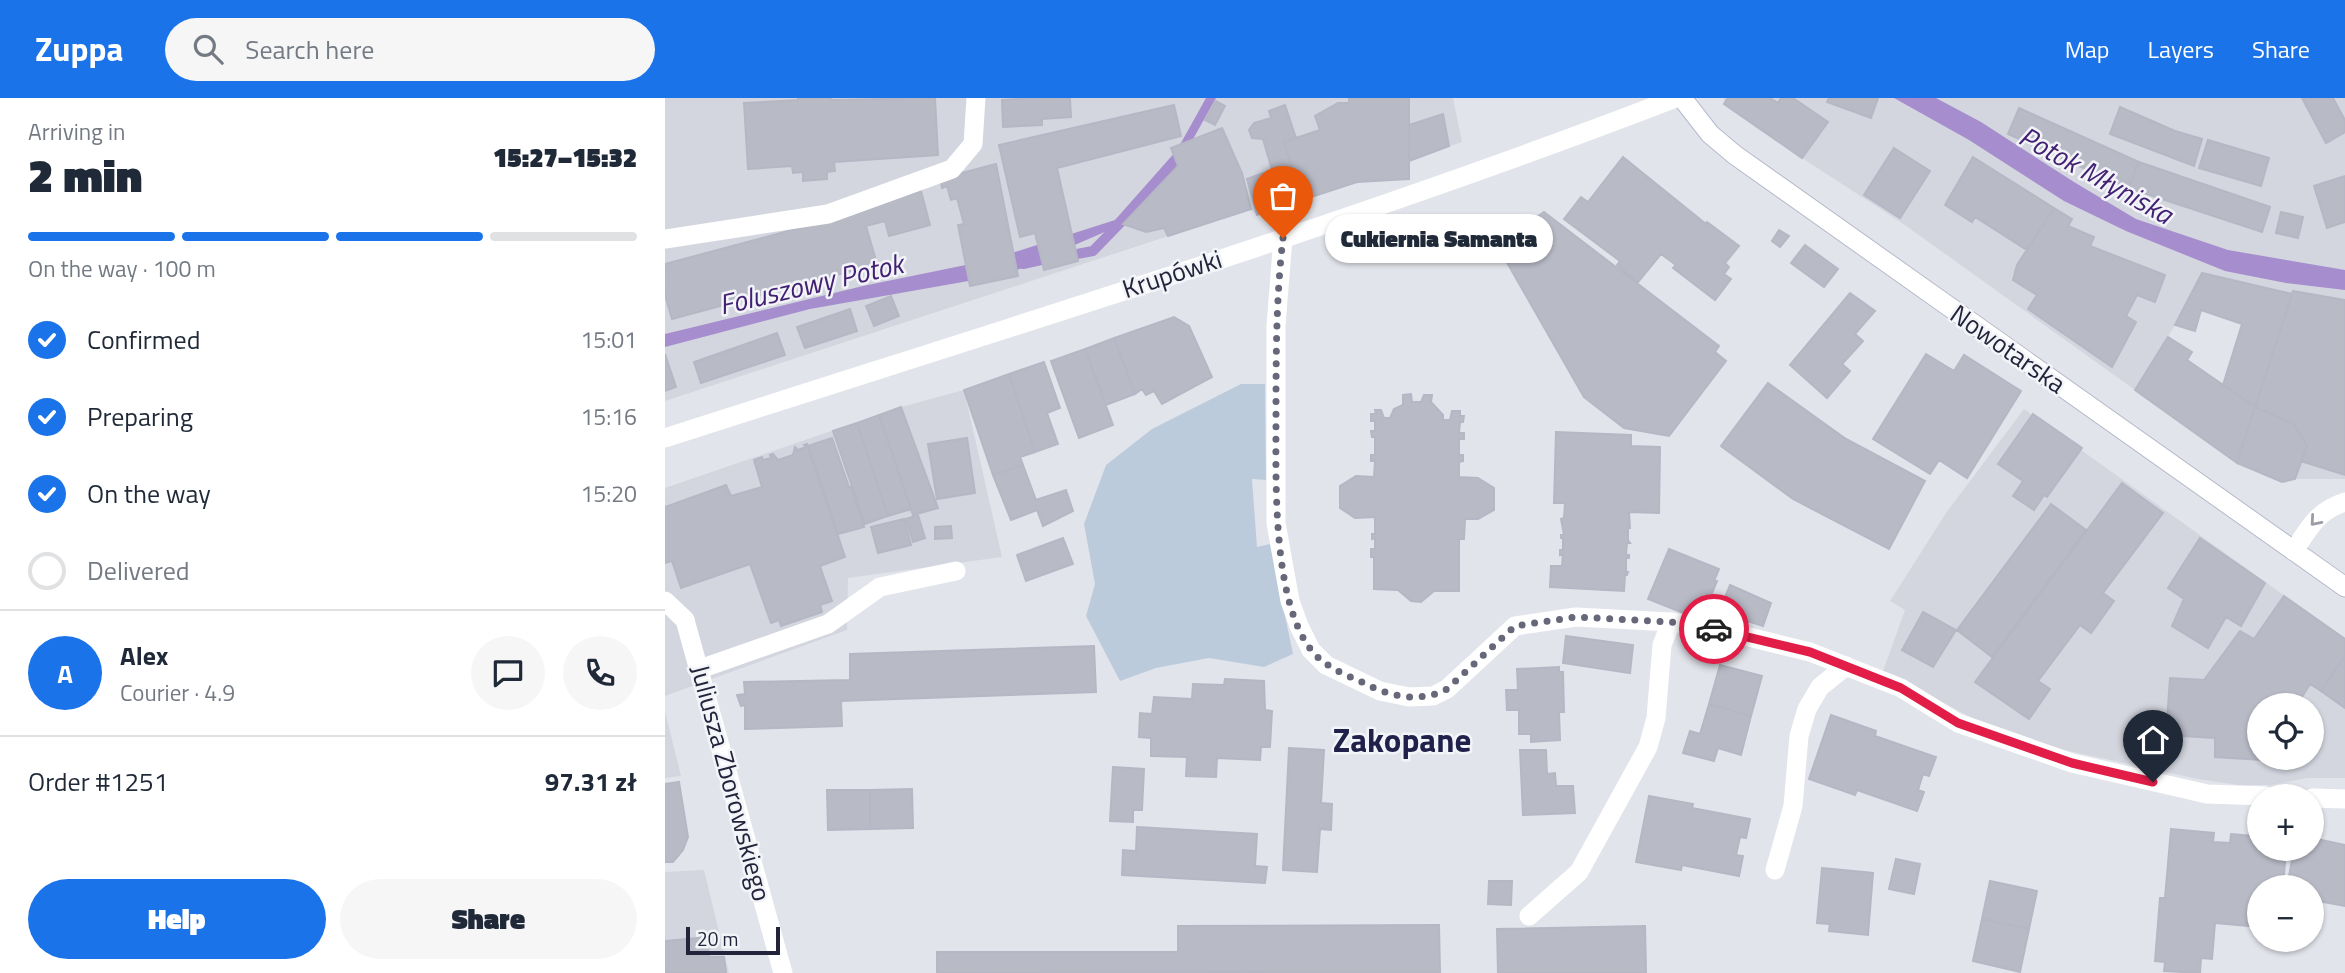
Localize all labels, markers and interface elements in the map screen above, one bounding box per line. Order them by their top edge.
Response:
search box [165,18,655,81]
text: Zuppa [35,24,123,74]
icon: search [189,30,227,68]
text: Search here [245,30,374,69]
text: Map [2065,31,2110,67]
text: Layers [2148,31,2214,67]
text: Share [2252,31,2310,67]
text: Arriving in [28,114,125,149]
water label: Potok Młyniska [2011,114,2183,236]
text: 15:27–15:32 [493,138,637,177]
text: 2 min [28,140,142,210]
pin [1253,166,1313,238]
icon: bag [1264,177,1302,215]
callout: Cukiernia Samanta [1325,214,1553,262]
text: Cukiernia Samanta [1341,221,1537,256]
street label: Krupówki [1117,239,1227,308]
water label: Foluszowy Potok [715,241,911,326]
text: On the way · 100 m [28,251,216,286]
street label: Nowotarska [1943,294,2074,403]
text: Confirmed [87,320,201,359]
icon: check [28,321,66,359]
text: 15:01 [580,322,637,357]
text: Preparing [87,397,193,436]
icon: check [28,398,66,436]
text: 15:16 [580,399,637,434]
text: On the way [87,474,211,513]
icon: check [28,475,66,513]
text: 15:20 [580,476,637,511]
one-way arrow [2311,513,2323,526]
text: Delivered [87,551,190,590]
courier [1679,594,1749,664]
icon: car [1695,610,1733,648]
text: Alex [120,636,168,675]
button: chat [471,636,545,710]
button: phone [563,636,637,710]
text: A [57,654,73,693]
street label: Juliusza Zborowskiego [681,660,782,905]
text: Courier · 4.9 [120,675,235,710]
map controls [2247,693,2324,952]
button: locate [2247,693,2324,770]
pin [2123,710,2183,782]
district label: Zakopane [1333,715,1471,765]
icon: home [2134,721,2172,759]
text: Order #1251 [28,762,168,801]
text: 97.31 zł [545,762,637,801]
button: + [2247,784,2324,861]
button: − [2247,875,2324,952]
button: Help [28,879,326,959]
button: Share [340,879,637,959]
scale bar [686,924,781,956]
text: 20 m [697,924,738,953]

